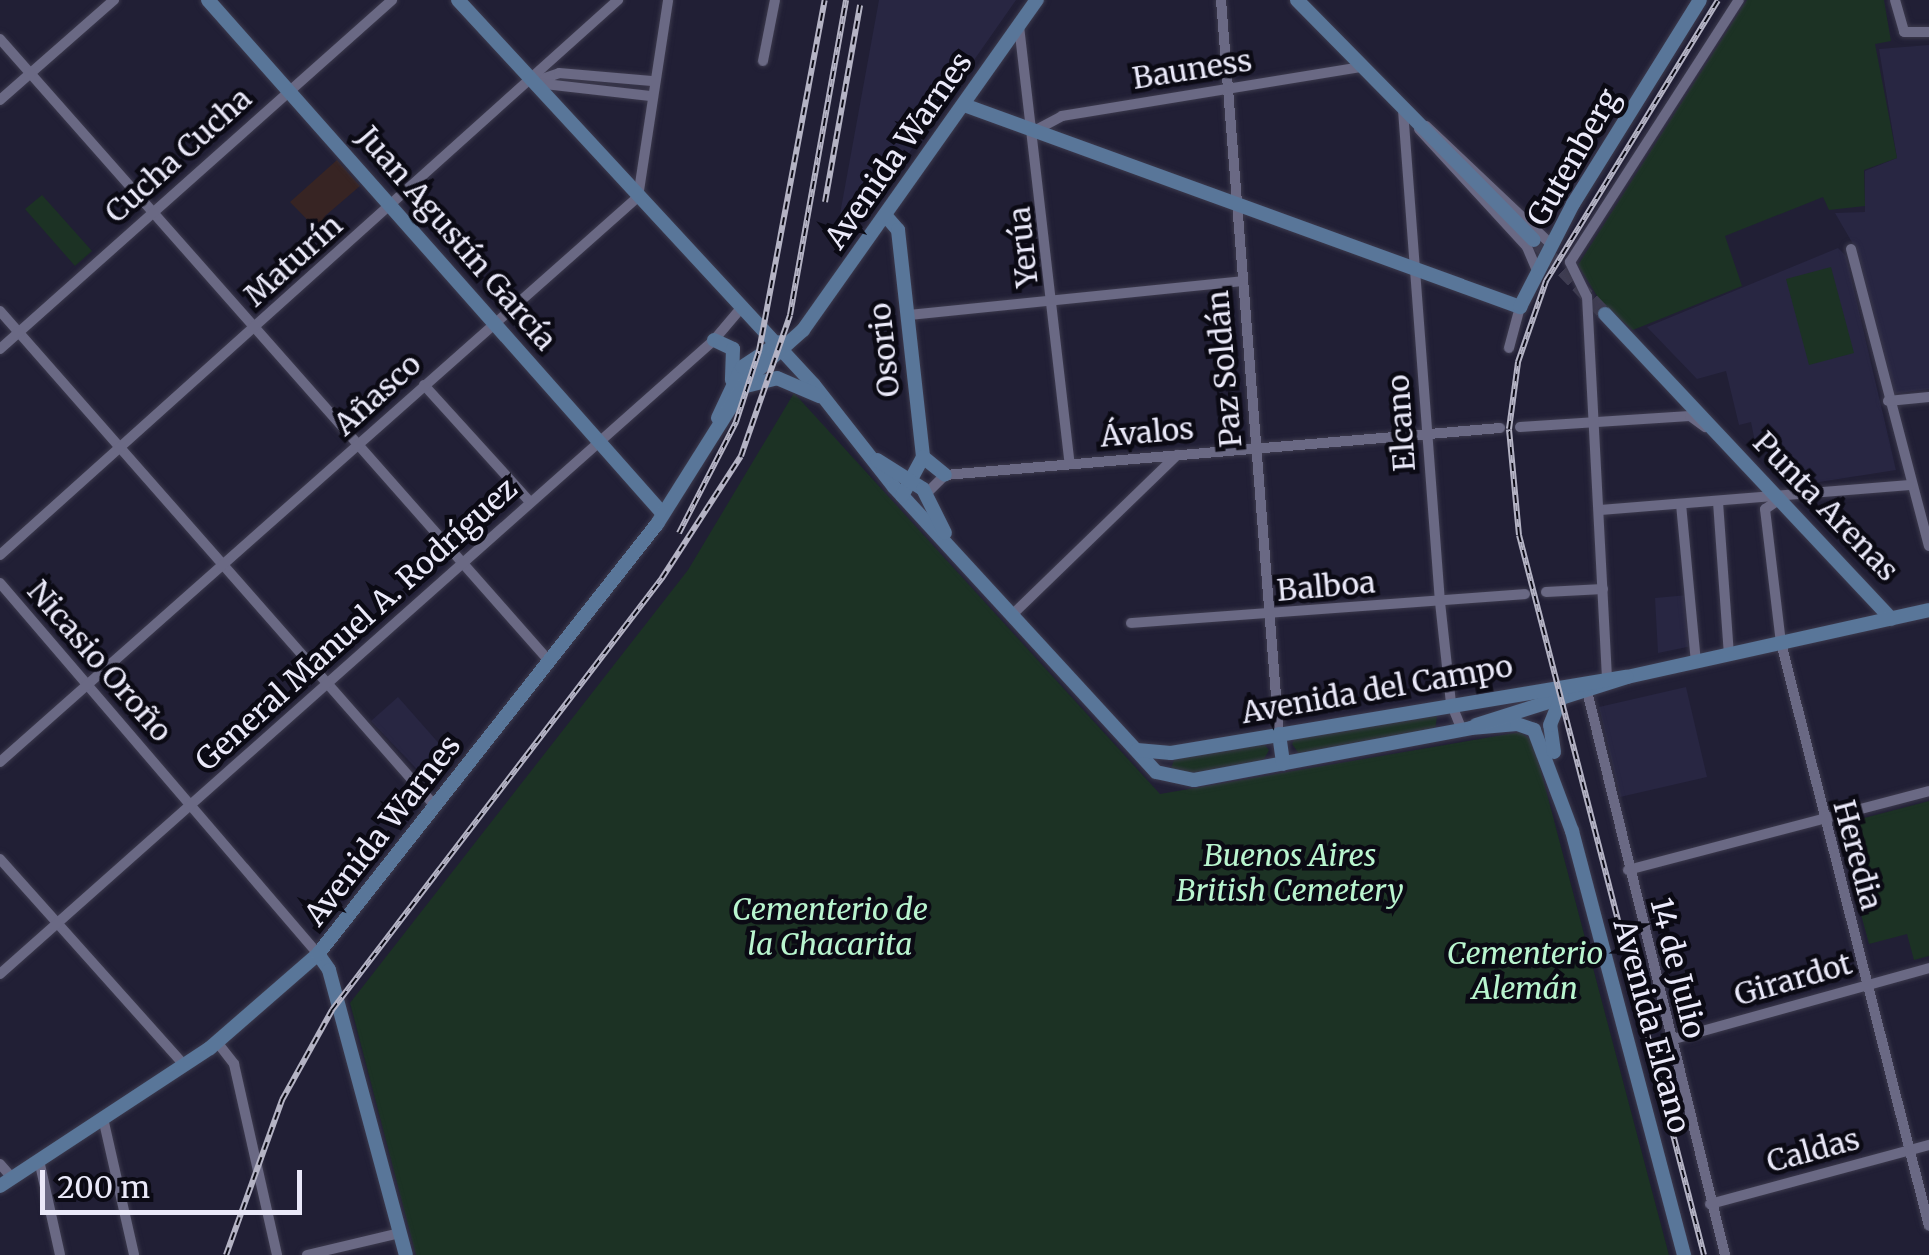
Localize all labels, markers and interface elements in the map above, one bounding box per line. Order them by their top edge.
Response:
street label: Bauness [1130,42,1254,96]
street label: Avenida Warnes [817,45,979,255]
street label: Cucha Cucha [98,80,258,230]
street label: Gutenberg [1519,82,1627,232]
street label: Juan Agustín García [350,119,564,357]
street label: Yerúa [1001,205,1045,289]
street label: Maturín [237,207,349,313]
street label: Paz Soldán [1199,289,1249,449]
street label: Osorio [861,301,907,399]
street label: Añasco [326,346,428,442]
street label: Elcano [1380,373,1422,473]
street label: Ávalos [1099,410,1195,454]
street label: Punta Arenas [1746,424,1906,588]
street label: General Manuel A. Rodríguez [188,470,524,778]
street label: Balboa [1275,564,1377,608]
street label: Nicasio Oroño [20,573,180,749]
street label: Avenida del Campo [1239,647,1515,731]
street label: Avenida Warnes [297,728,467,932]
street label: Heredia [1826,796,1890,914]
park label: Buenos Aires British Cemetery [1176,837,1404,908]
park label: Cementerio de la Chacarita [732,891,928,962]
street label: 14 de Julio [1643,894,1713,1042]
street label: Avenida Elcano [1606,915,1698,1137]
park label: Cementerio Alemán [1447,935,1603,1006]
street label: Girardot [1730,945,1856,1013]
street label: Caldas [1763,1120,1863,1180]
scale bar [45,1150,308,1212]
text: 200 m [57,1168,150,1206]

